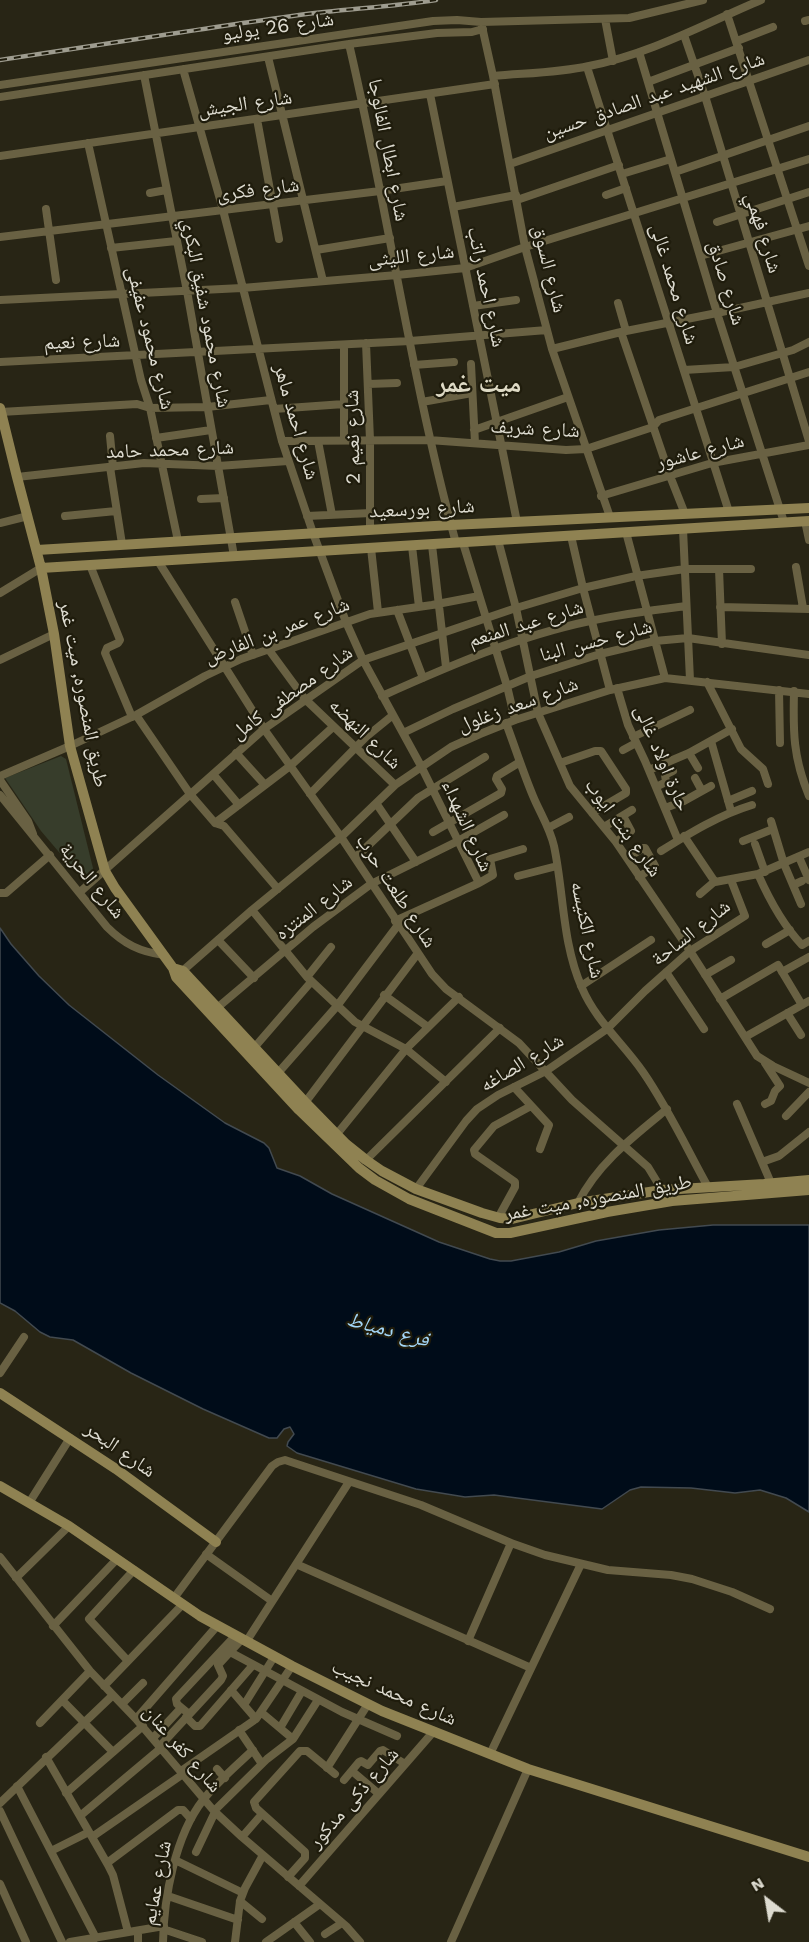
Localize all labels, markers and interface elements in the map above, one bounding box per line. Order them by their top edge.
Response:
street label: شارع 26 يوليو [221,7,335,47]
street label: شارع الشهيد عبد الصادق حسين [540,47,768,145]
street label: شارع ابطال الفالوجا [362,77,414,223]
street label: شارع الجيش [196,86,294,122]
street label: شارع فكرى [215,173,301,207]
street label: شارع فهمي [739,190,787,276]
street label: شارع محمود شفيق البكري [176,216,236,410]
street label: شارع محمد غالى [644,221,704,347]
street label: شارع السوق [527,223,571,315]
street label: شارع احمد راتب [462,225,510,349]
street label: شارع صادق [702,238,750,328]
street label: شارع الليثى [367,240,455,272]
street label: شارع محمود عفيفى [121,264,179,412]
street label: شارع نعيم [43,329,121,355]
street label: شارع احمد ماهر [268,361,324,483]
district label: ميت غمر [437,368,521,400]
street label: شارع نعيم 2 [340,389,366,485]
street label: شارع شريف [490,415,580,443]
street label: شارع عاشور [653,429,747,475]
street label: شارع محمد حامد [106,436,234,464]
street label: شارع بورسعيد [369,494,475,524]
street label: شارع عمر بن الفارض [201,592,353,670]
street label: شارع عبد المنعم [466,595,586,653]
street label: طريق المنصوره, ميت غمر [53,599,113,789]
street label: شارع حسن البنا [537,615,655,667]
street label: شارع مصطفى كامل [226,641,358,745]
street label: شارع سعد زغلول [454,672,582,738]
street label: شارع النهضه [324,693,406,775]
street label: حارة اولاد غالى [629,701,695,815]
street label: شارع بنت ايوب [579,774,667,882]
street label: شارع الشهداء [436,776,498,876]
street label: شارع طلعت حرب [350,830,442,952]
street label: شارع الحرية [54,838,130,924]
street label: شارع المنتزه [271,870,357,946]
street label: شارع الكنيسه [565,879,609,981]
street label: شارع الساحة [647,895,735,971]
street label: شارع الصاغه [476,1029,568,1097]
street label: طريق المنصوره, ميت غمر [502,1170,694,1226]
water label: فرع دمياط [344,1307,432,1353]
street label: شارع البحر [80,1417,160,1483]
street label: شارع محمد نجيب [328,1655,460,1731]
street label: شارع كفر عنان [137,1700,227,1798]
street label: شارع ذكى مدكور [304,1743,404,1853]
street label: شارع عمايم [137,1839,177,1927]
north arrow [737,1870,797,1930]
text: N [747,1873,767,1895]

